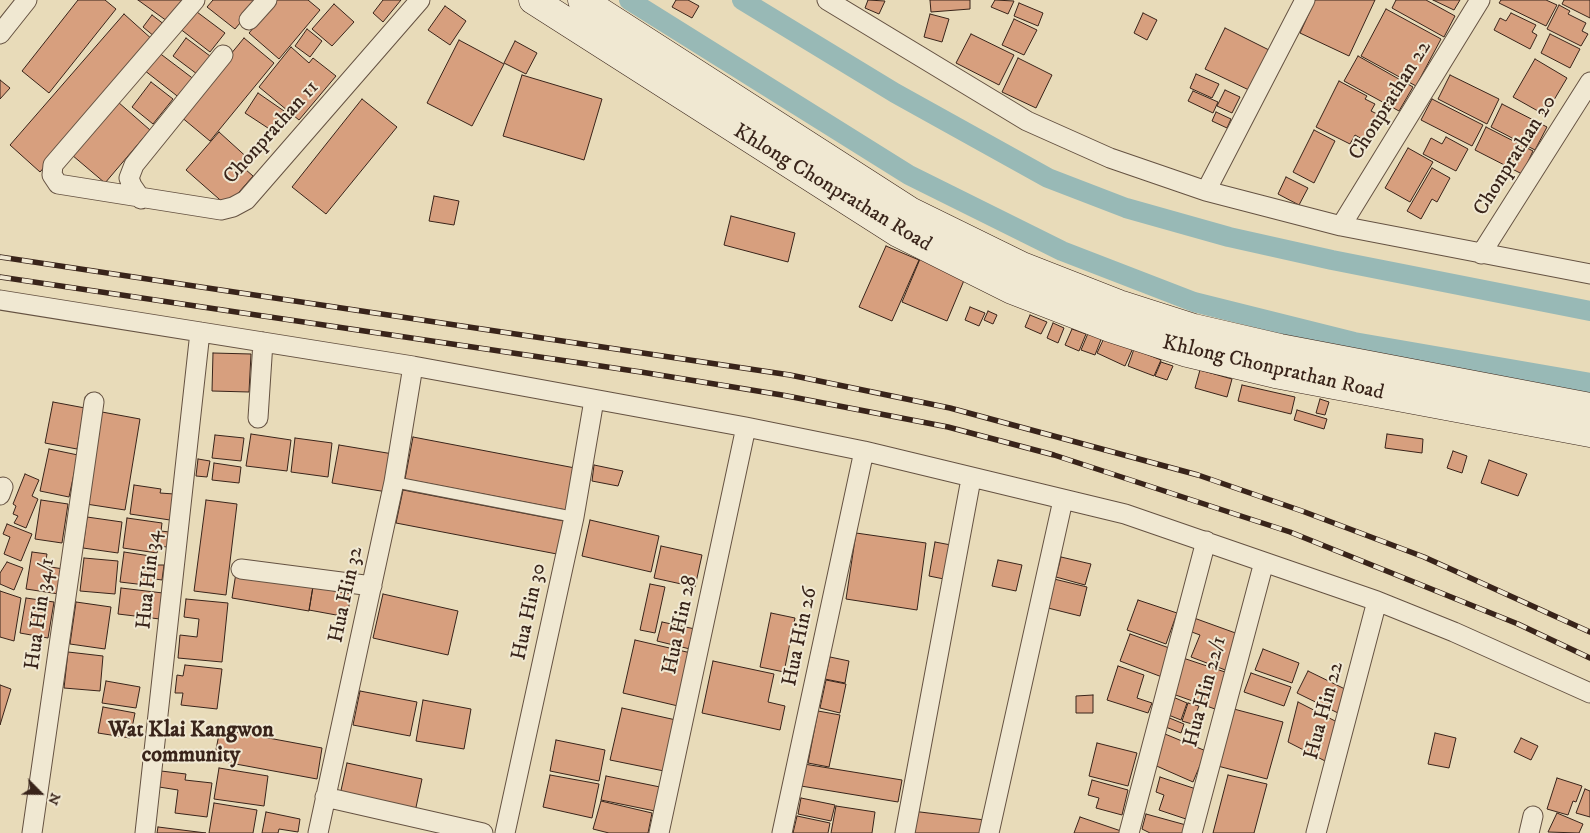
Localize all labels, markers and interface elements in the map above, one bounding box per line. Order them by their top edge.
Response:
street label: Chonprathan 22 [1344,37,1438,165]
street label: Chonprathan 11 [219,76,325,190]
street label: Chonprathan 20 [1469,91,1563,221]
street label: Khlong Chonprathan Road [728,120,936,258]
street label: Khlong Chonprathan Road [1160,331,1386,407]
street label: Hua Hin 34 [132,529,168,631]
street label: Hua Hin 32 [325,545,369,645]
street label: Hua Hin 34/1 [21,556,61,672]
street label: Hua Hin 30 [507,561,553,663]
street label: Hua Hin 28 [658,573,704,677]
street label: Hua Hin 26 [778,585,824,689]
street label: Hua Hin 22/1 [1179,634,1233,750]
street label: Hua Hin 22 [1300,659,1350,763]
district label: Wat Klai Kangwon community [108,718,274,769]
north arrow [15,768,65,818]
text: N [43,790,64,808]

